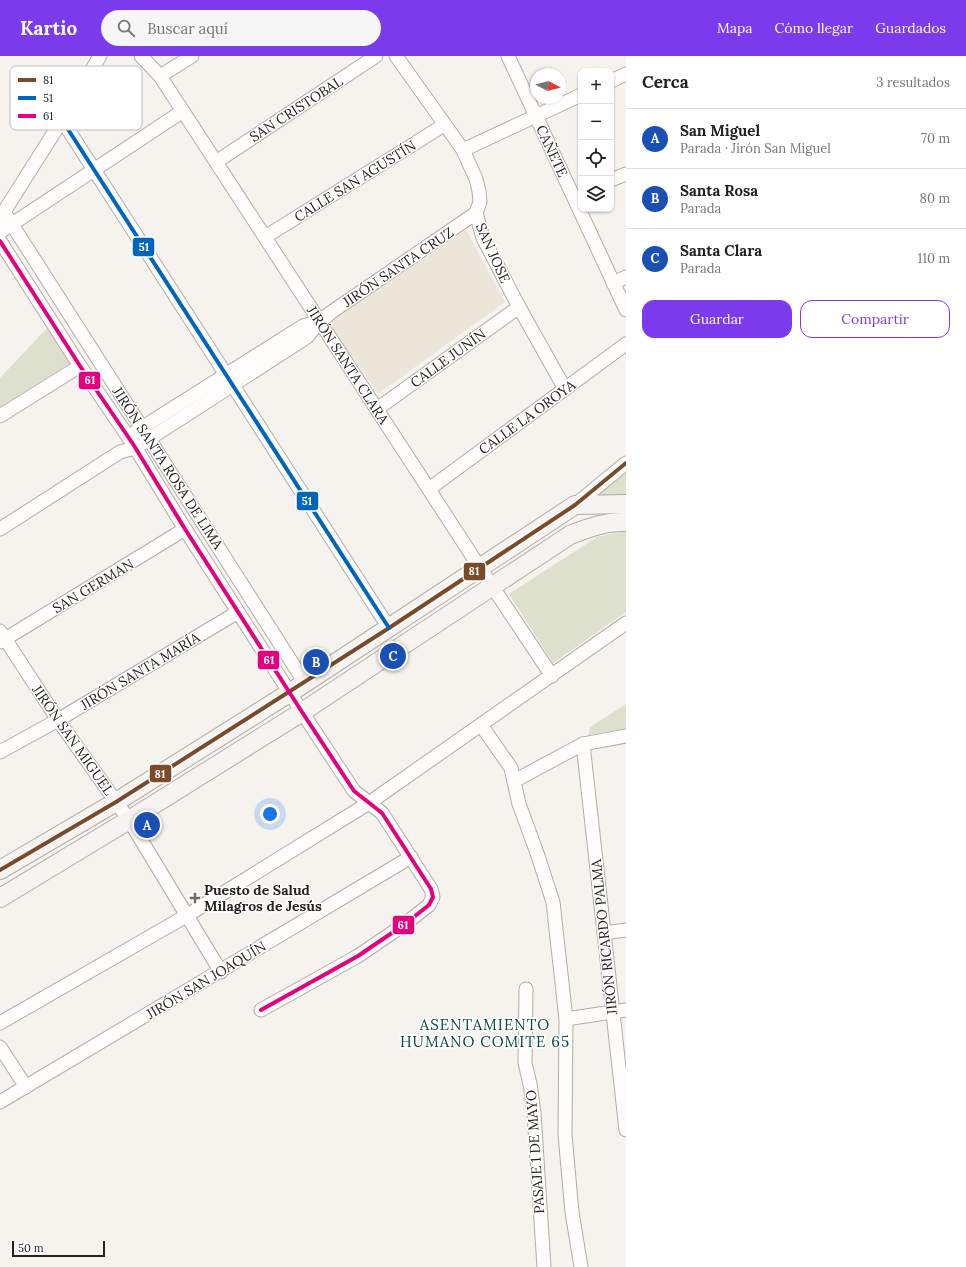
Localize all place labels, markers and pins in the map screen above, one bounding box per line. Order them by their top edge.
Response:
pin: C [380,641,406,671]
pin: B [303,647,329,677]
pin: A [134,810,160,840]
place label: Puesto de Salud Milagros de Jesús [204,881,322,915]
marker: Puesto de Salud Milagros de Jesús [189,892,201,904]

